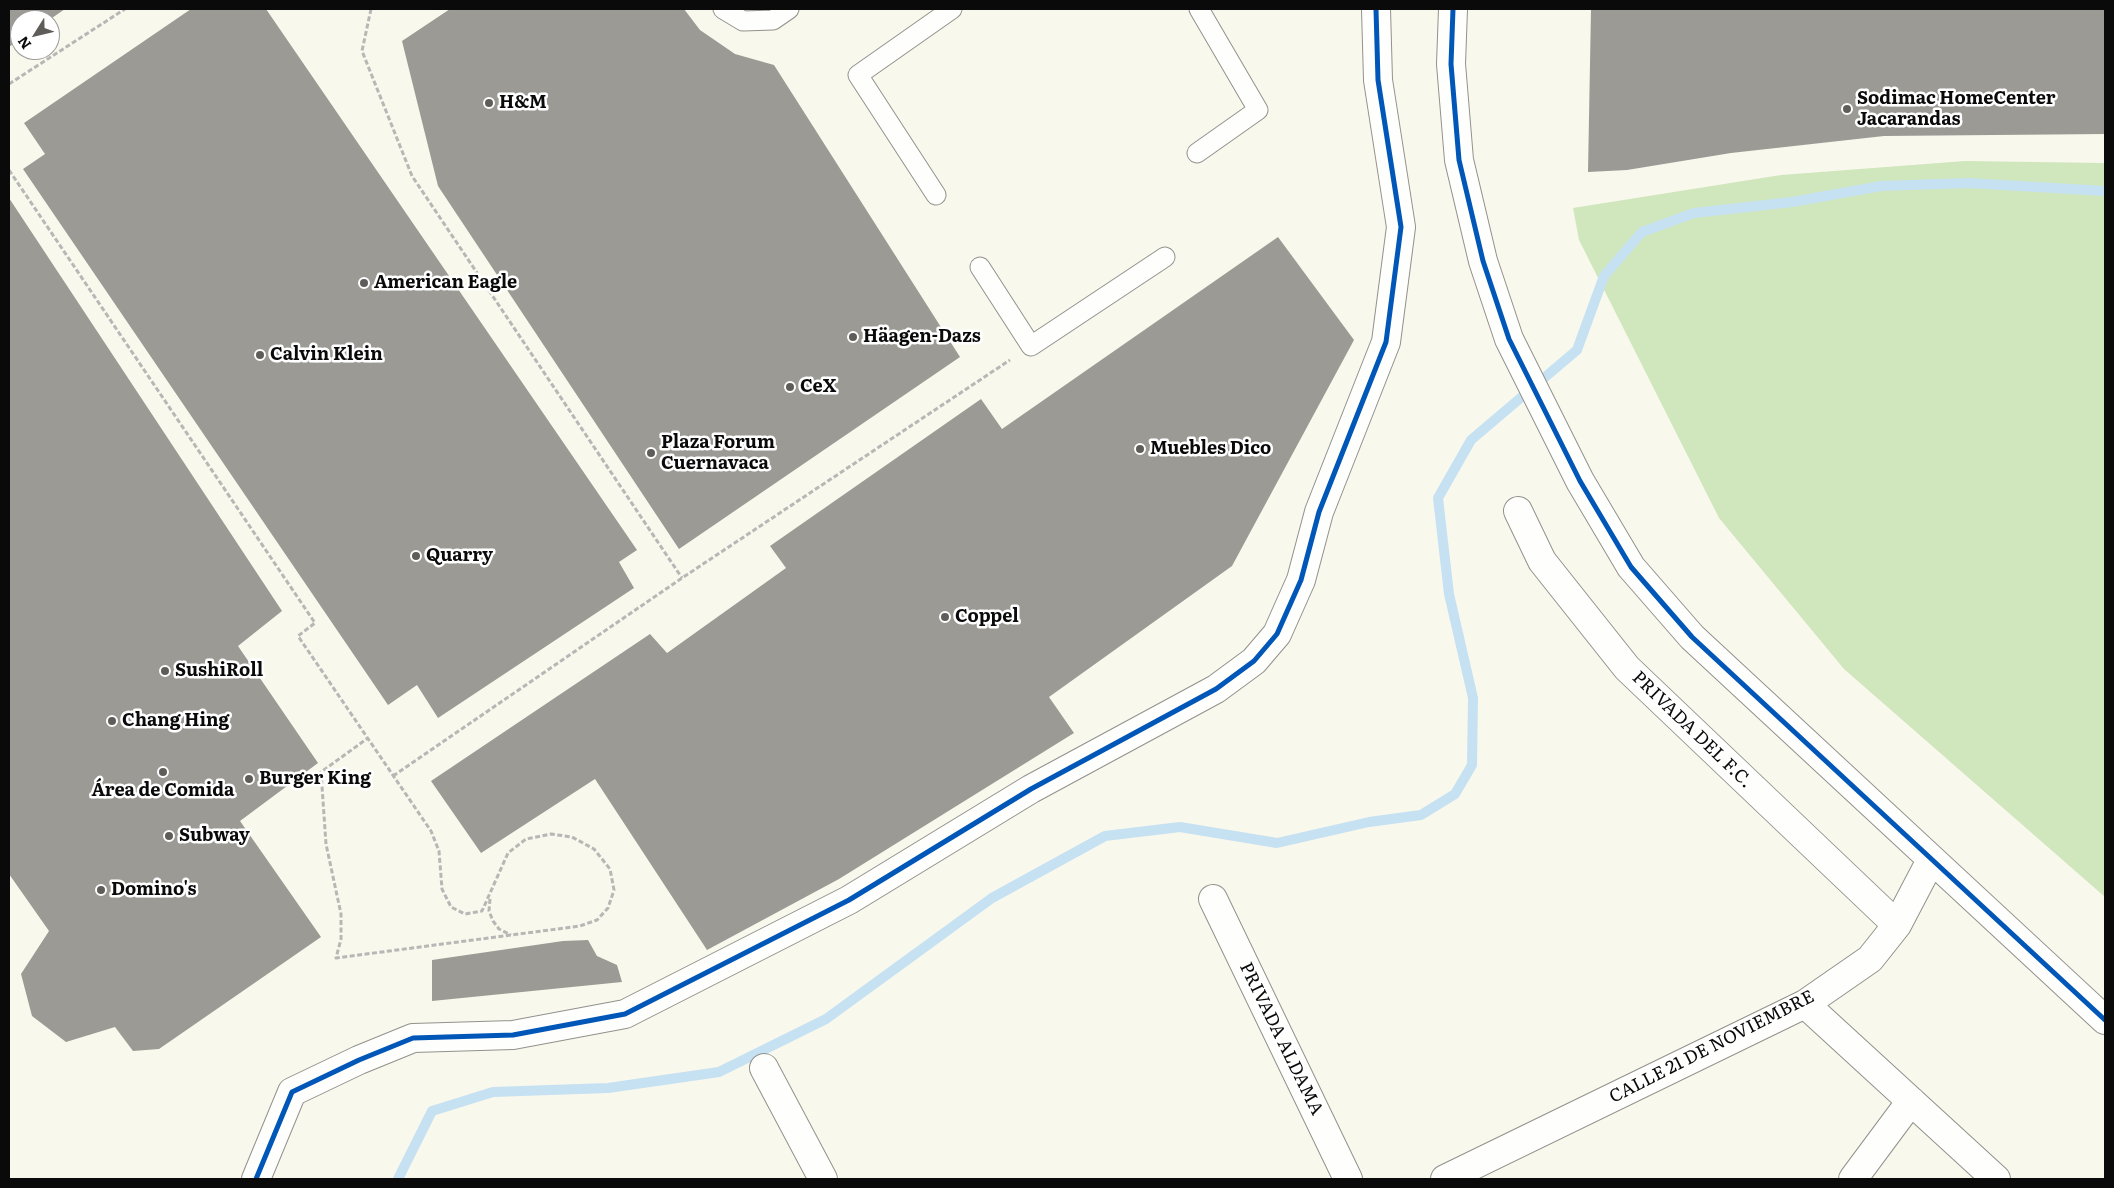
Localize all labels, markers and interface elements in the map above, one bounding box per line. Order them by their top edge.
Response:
north arrow [10,10,60,60]
text: N [12,33,35,54]
place label: Sodimac HomeCenter Jacarandas [1857,88,2056,130]
place label: H&M [499,92,547,114]
marker: H&M [483,97,495,109]
marker: Sodimac HomeCenter Jacarandas [1841,103,1853,115]
place label: American Eagle [374,272,517,294]
marker: American Eagle [358,277,370,289]
place label: Häagen-Dazs [863,326,981,348]
marker: Häagen-Dazs [847,331,859,343]
place label: Calvin Klein [270,344,383,366]
marker: Calvin Klein [254,349,266,361]
place label: CeX [800,376,836,398]
marker: CeX [784,381,796,393]
place label: Plaza Forum Cuernavaca [661,432,775,474]
place label: Muebles Dico [1150,438,1271,460]
marker: Muebles Dico [1134,443,1146,455]
marker: Plaza Forum Cuernavaca [645,447,657,459]
place label: Quarry [426,545,493,567]
marker: Quarry [410,550,422,562]
place label: Coppel [955,606,1019,628]
marker: Coppel [939,611,951,623]
place label: SushiRoll [175,660,263,682]
marker: SushiRoll [159,665,171,677]
street label: PRIVADA DEL F.C. [1627,667,1757,793]
place label: Chang Hing [122,710,229,732]
marker: Chang Hing [106,715,118,727]
marker: Área de Comida [157,766,169,778]
place label: Burger King [259,768,371,790]
marker: Burger King [243,773,255,785]
place label: Área de Comida [92,780,234,802]
place label: Subway [179,825,250,847]
marker: Subway [163,830,175,842]
place label: Domino's [111,879,197,901]
marker: Domino's [95,884,107,896]
street label: PRIVADA ALDAMA [1235,959,1327,1119]
street label: CALLE 21 DE NOVIEMBRE [1606,986,1818,1108]

